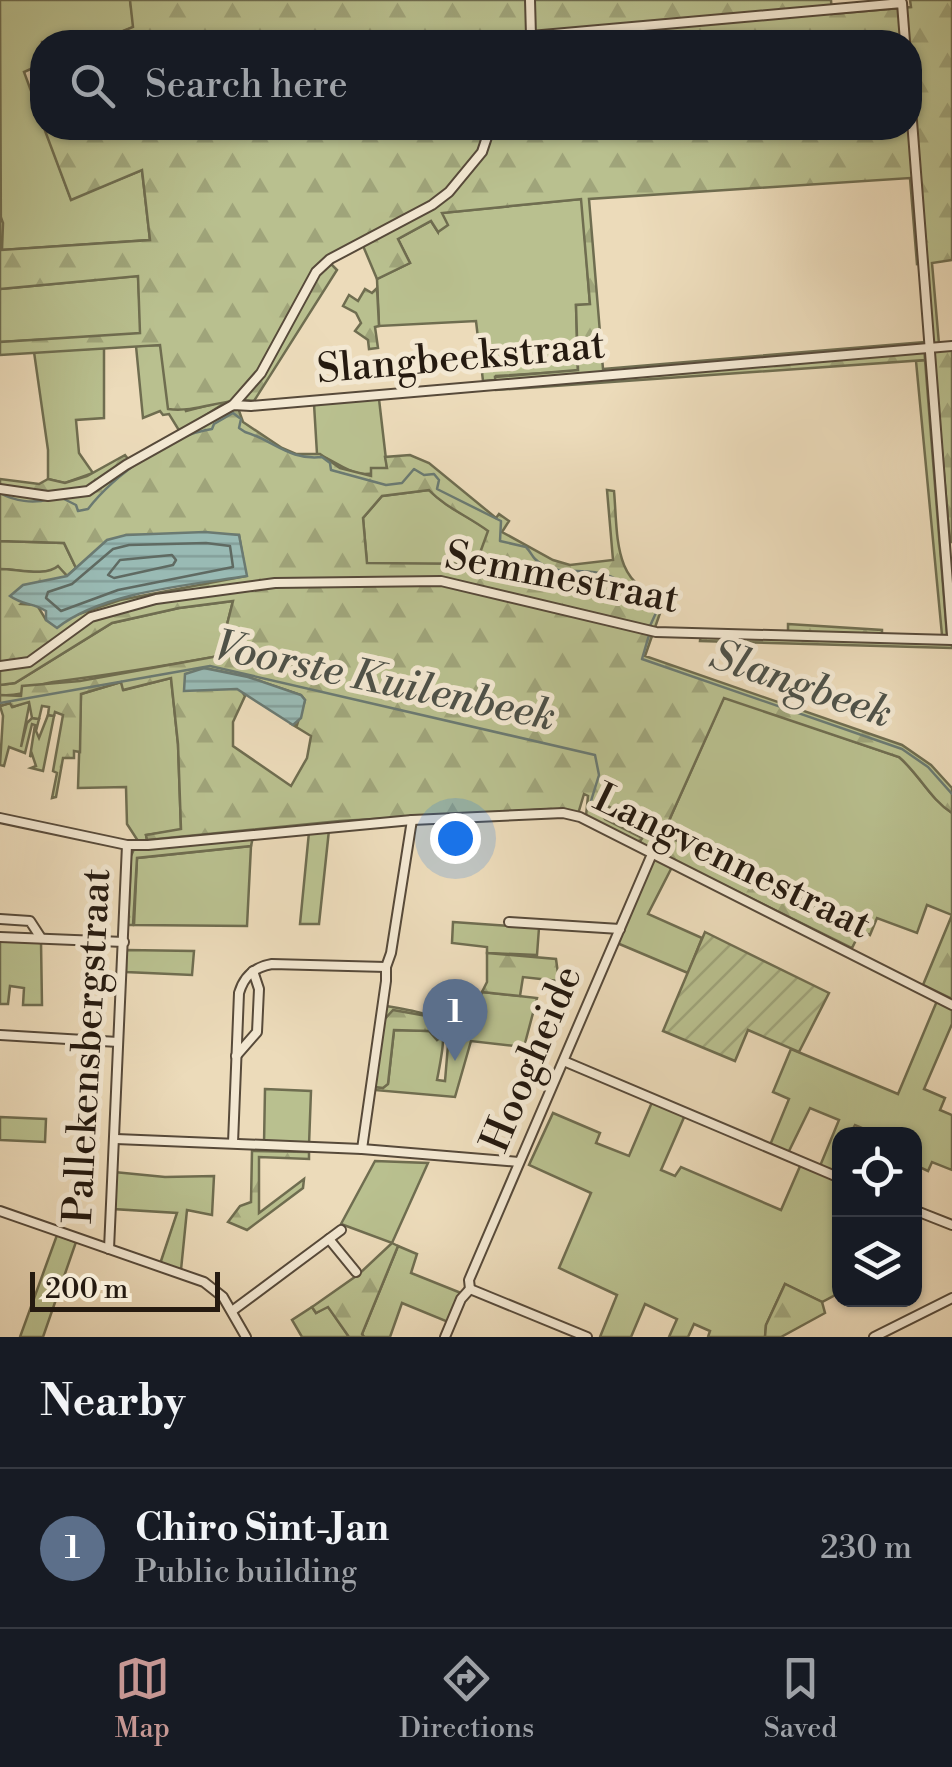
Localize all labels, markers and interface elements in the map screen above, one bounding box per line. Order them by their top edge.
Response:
search box [30,30,922,140]
icon: search [65,58,120,113]
text: Search here [145,62,348,109]
street label: Slangbeekstraat [315,320,607,396]
street label: Semmestraat [441,531,683,625]
water label: Voorste Kuilenbeek [210,620,560,744]
water label: Slangbeek [703,629,899,741]
street label: Langvennestraat [585,773,879,952]
your location [430,813,481,864]
street label: Pallekensbergstraat [54,867,123,1225]
street label: Hoogheide [470,958,595,1160]
pin: 1 [422,978,488,1061]
map controls [832,1127,922,1307]
button: locate [832,1127,922,1217]
button: layers [832,1217,922,1307]
scale bar [30,1267,220,1312]
text: 200 m [45,1272,128,1307]
text: Nearby [40,1376,185,1429]
text: Chiro Sint-Jan [135,1505,389,1552]
text: 1 [65,1528,80,1568]
text: 230 m [820,1528,912,1568]
text: Public building [135,1552,357,1592]
tab: Map [115,1651,170,1746]
tab: Directions [399,1651,534,1746]
tab: Saved [764,1651,837,1746]

